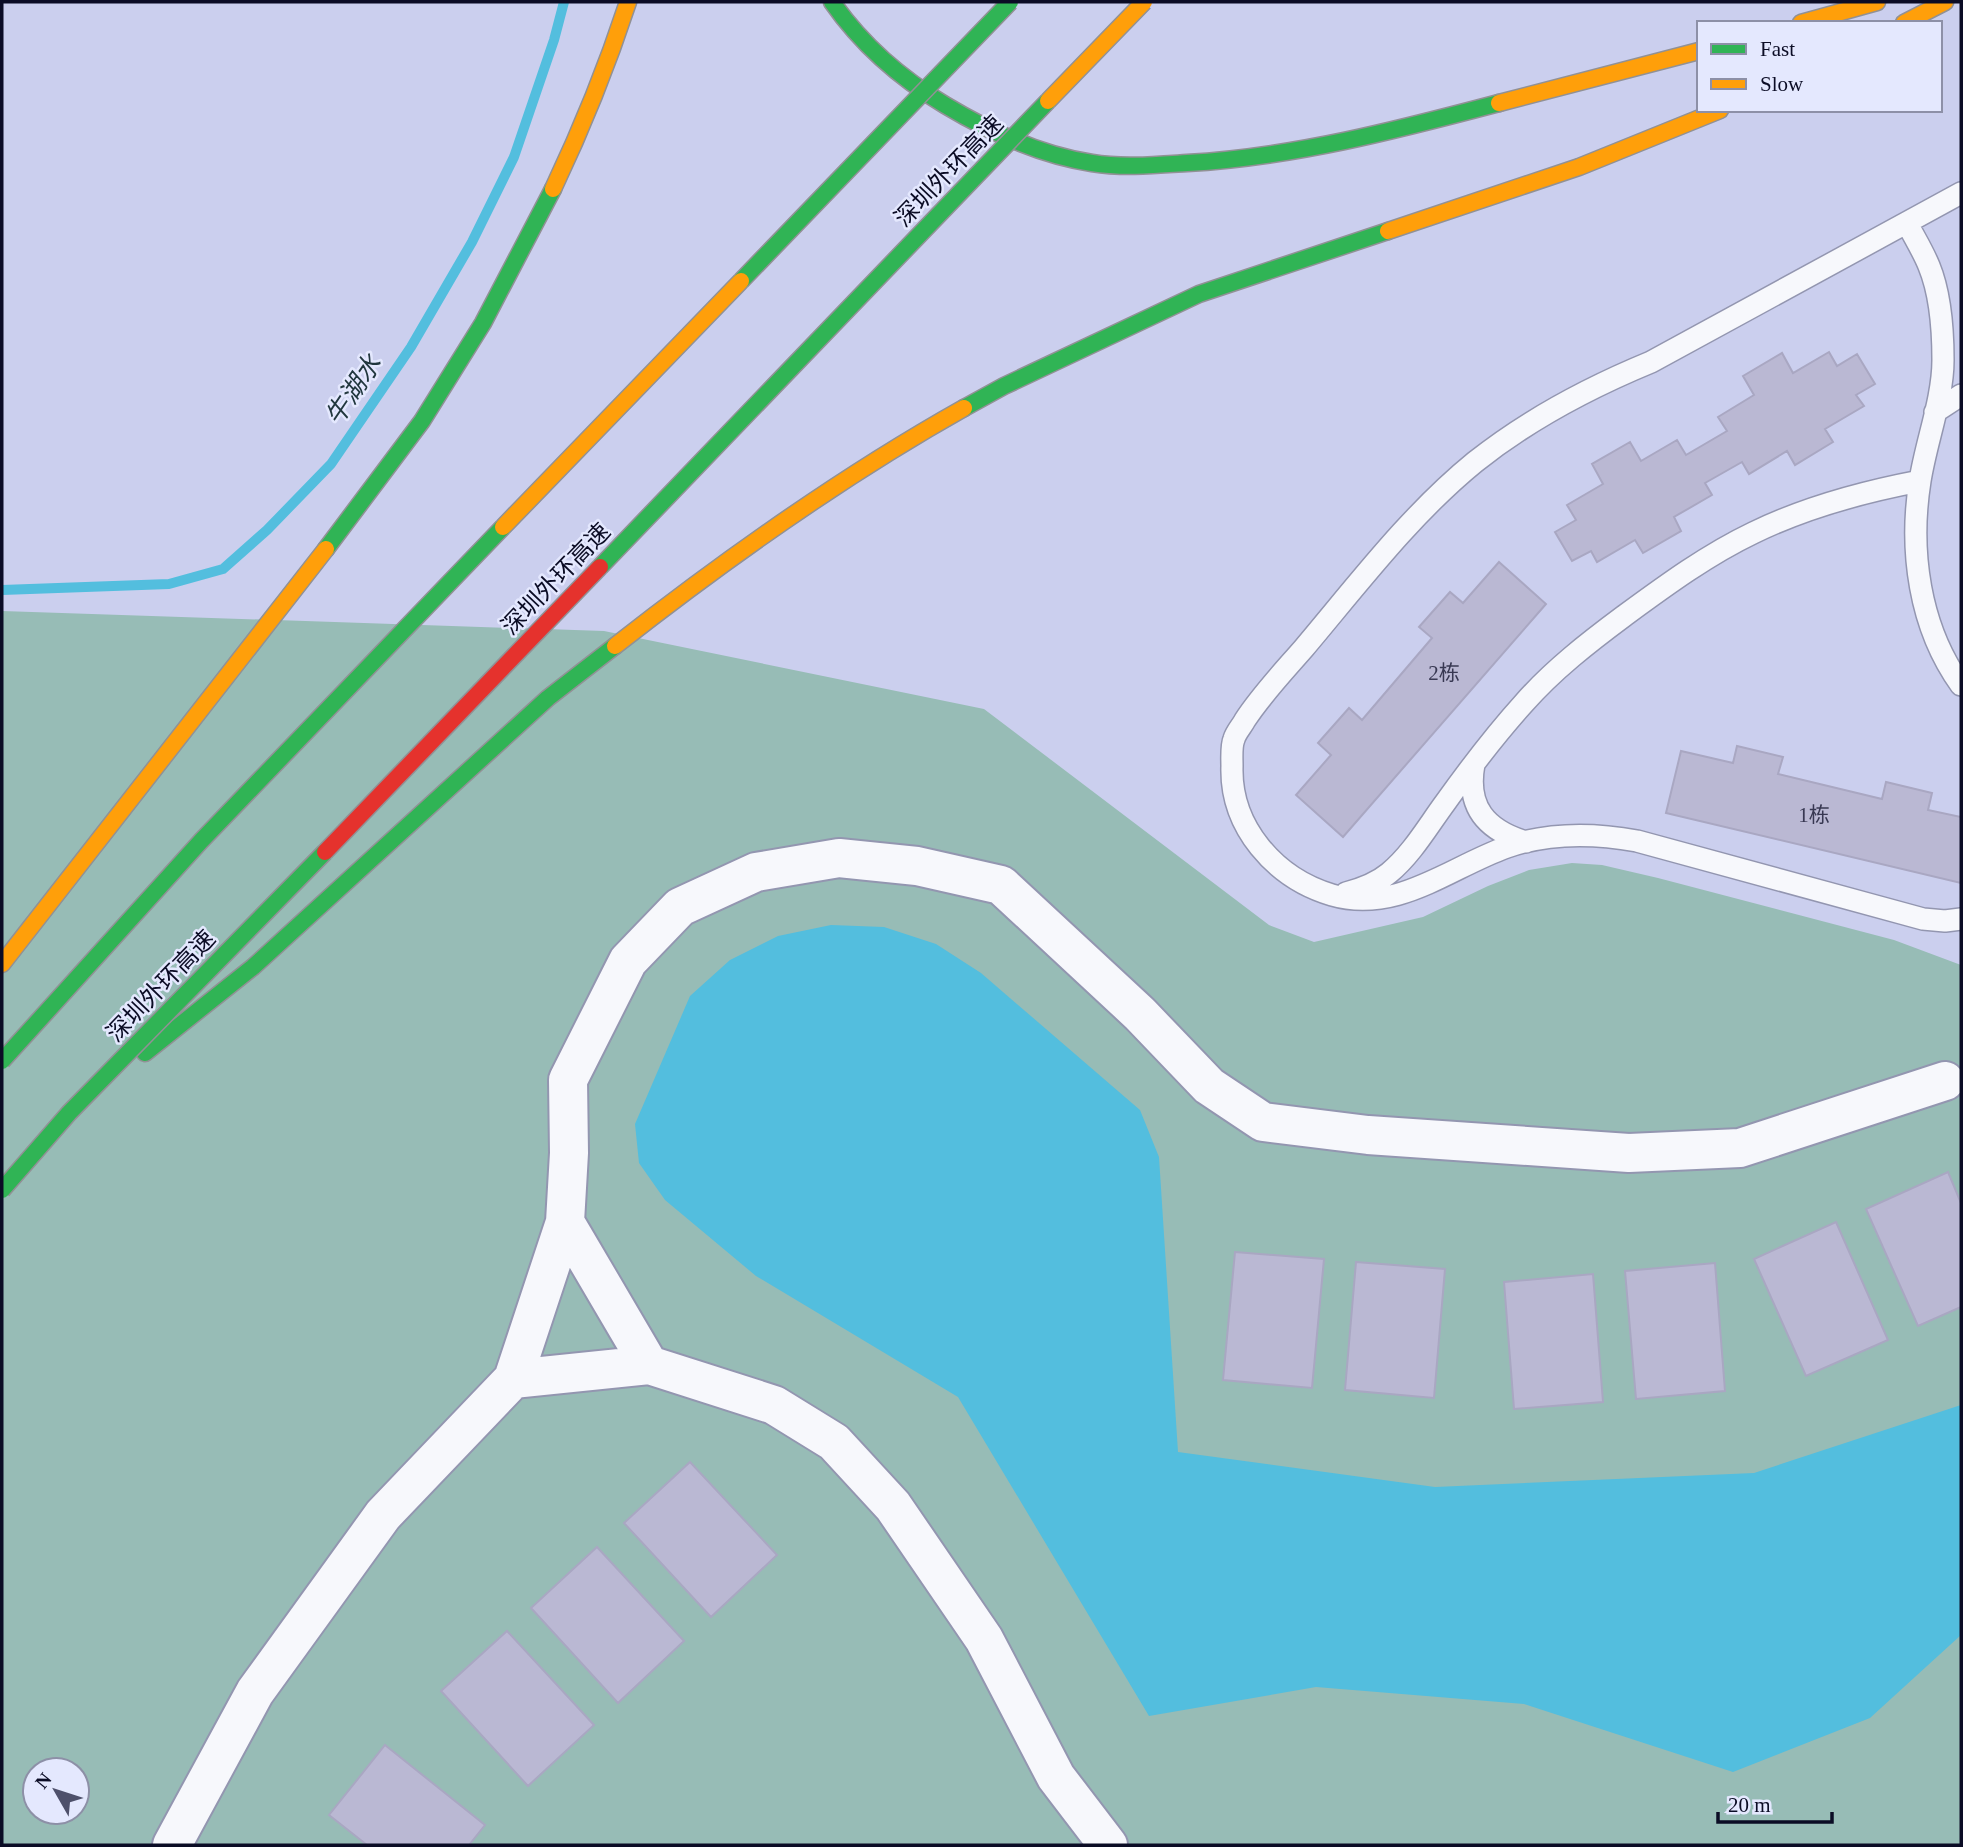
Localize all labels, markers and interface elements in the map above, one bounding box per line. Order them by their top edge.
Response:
legend [1697,21,1942,112]
text: Fast [1760,37,1795,61]
text: Slow [1760,72,1804,96]
street label: 深圳外环高速 [890,110,1008,232]
water label: 牛湖水 [320,349,388,431]
street label: 深圳外环高速 [497,518,615,640]
house number: 2栋 [1428,661,1460,685]
house number: 1栋 [1798,803,1830,827]
street label: 深圳外环高速 [102,925,220,1047]
north arrow [21,1756,91,1826]
text: N [31,1768,56,1793]
scale bar [1718,1780,1832,1824]
text: 20 m [1728,1793,1771,1817]

